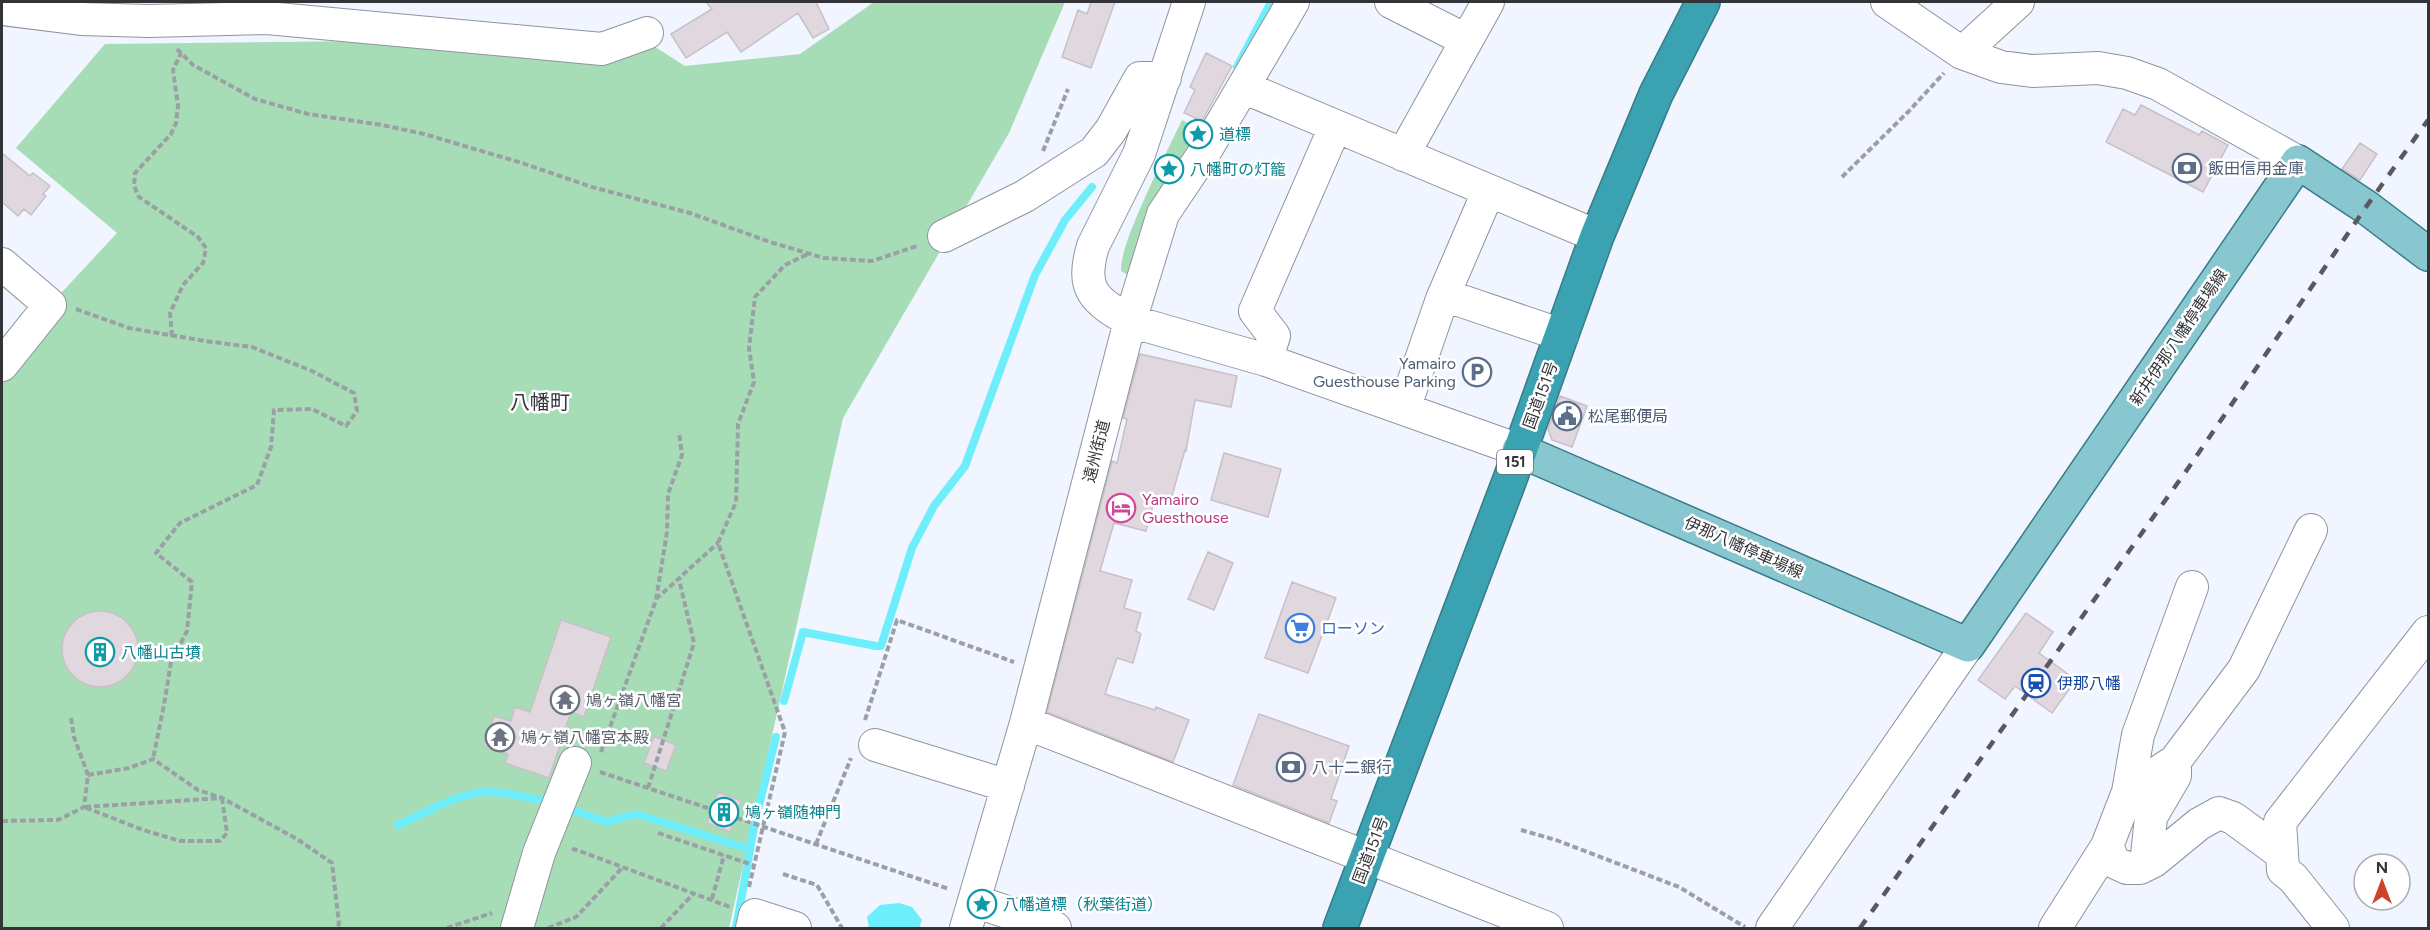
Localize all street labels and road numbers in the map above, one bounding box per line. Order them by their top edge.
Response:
street label: 新井伊那八幡停車場線 [2126,266,2231,409]
street label: 国道151号 [1519,359,1561,432]
street label: 遠州街道 [1080,418,1113,484]
road number: 151 [1497,450,1533,474]
street label: 伊那八幡停車場線 [1681,513,1806,582]
street label: 国道151号 [1349,814,1392,886]

